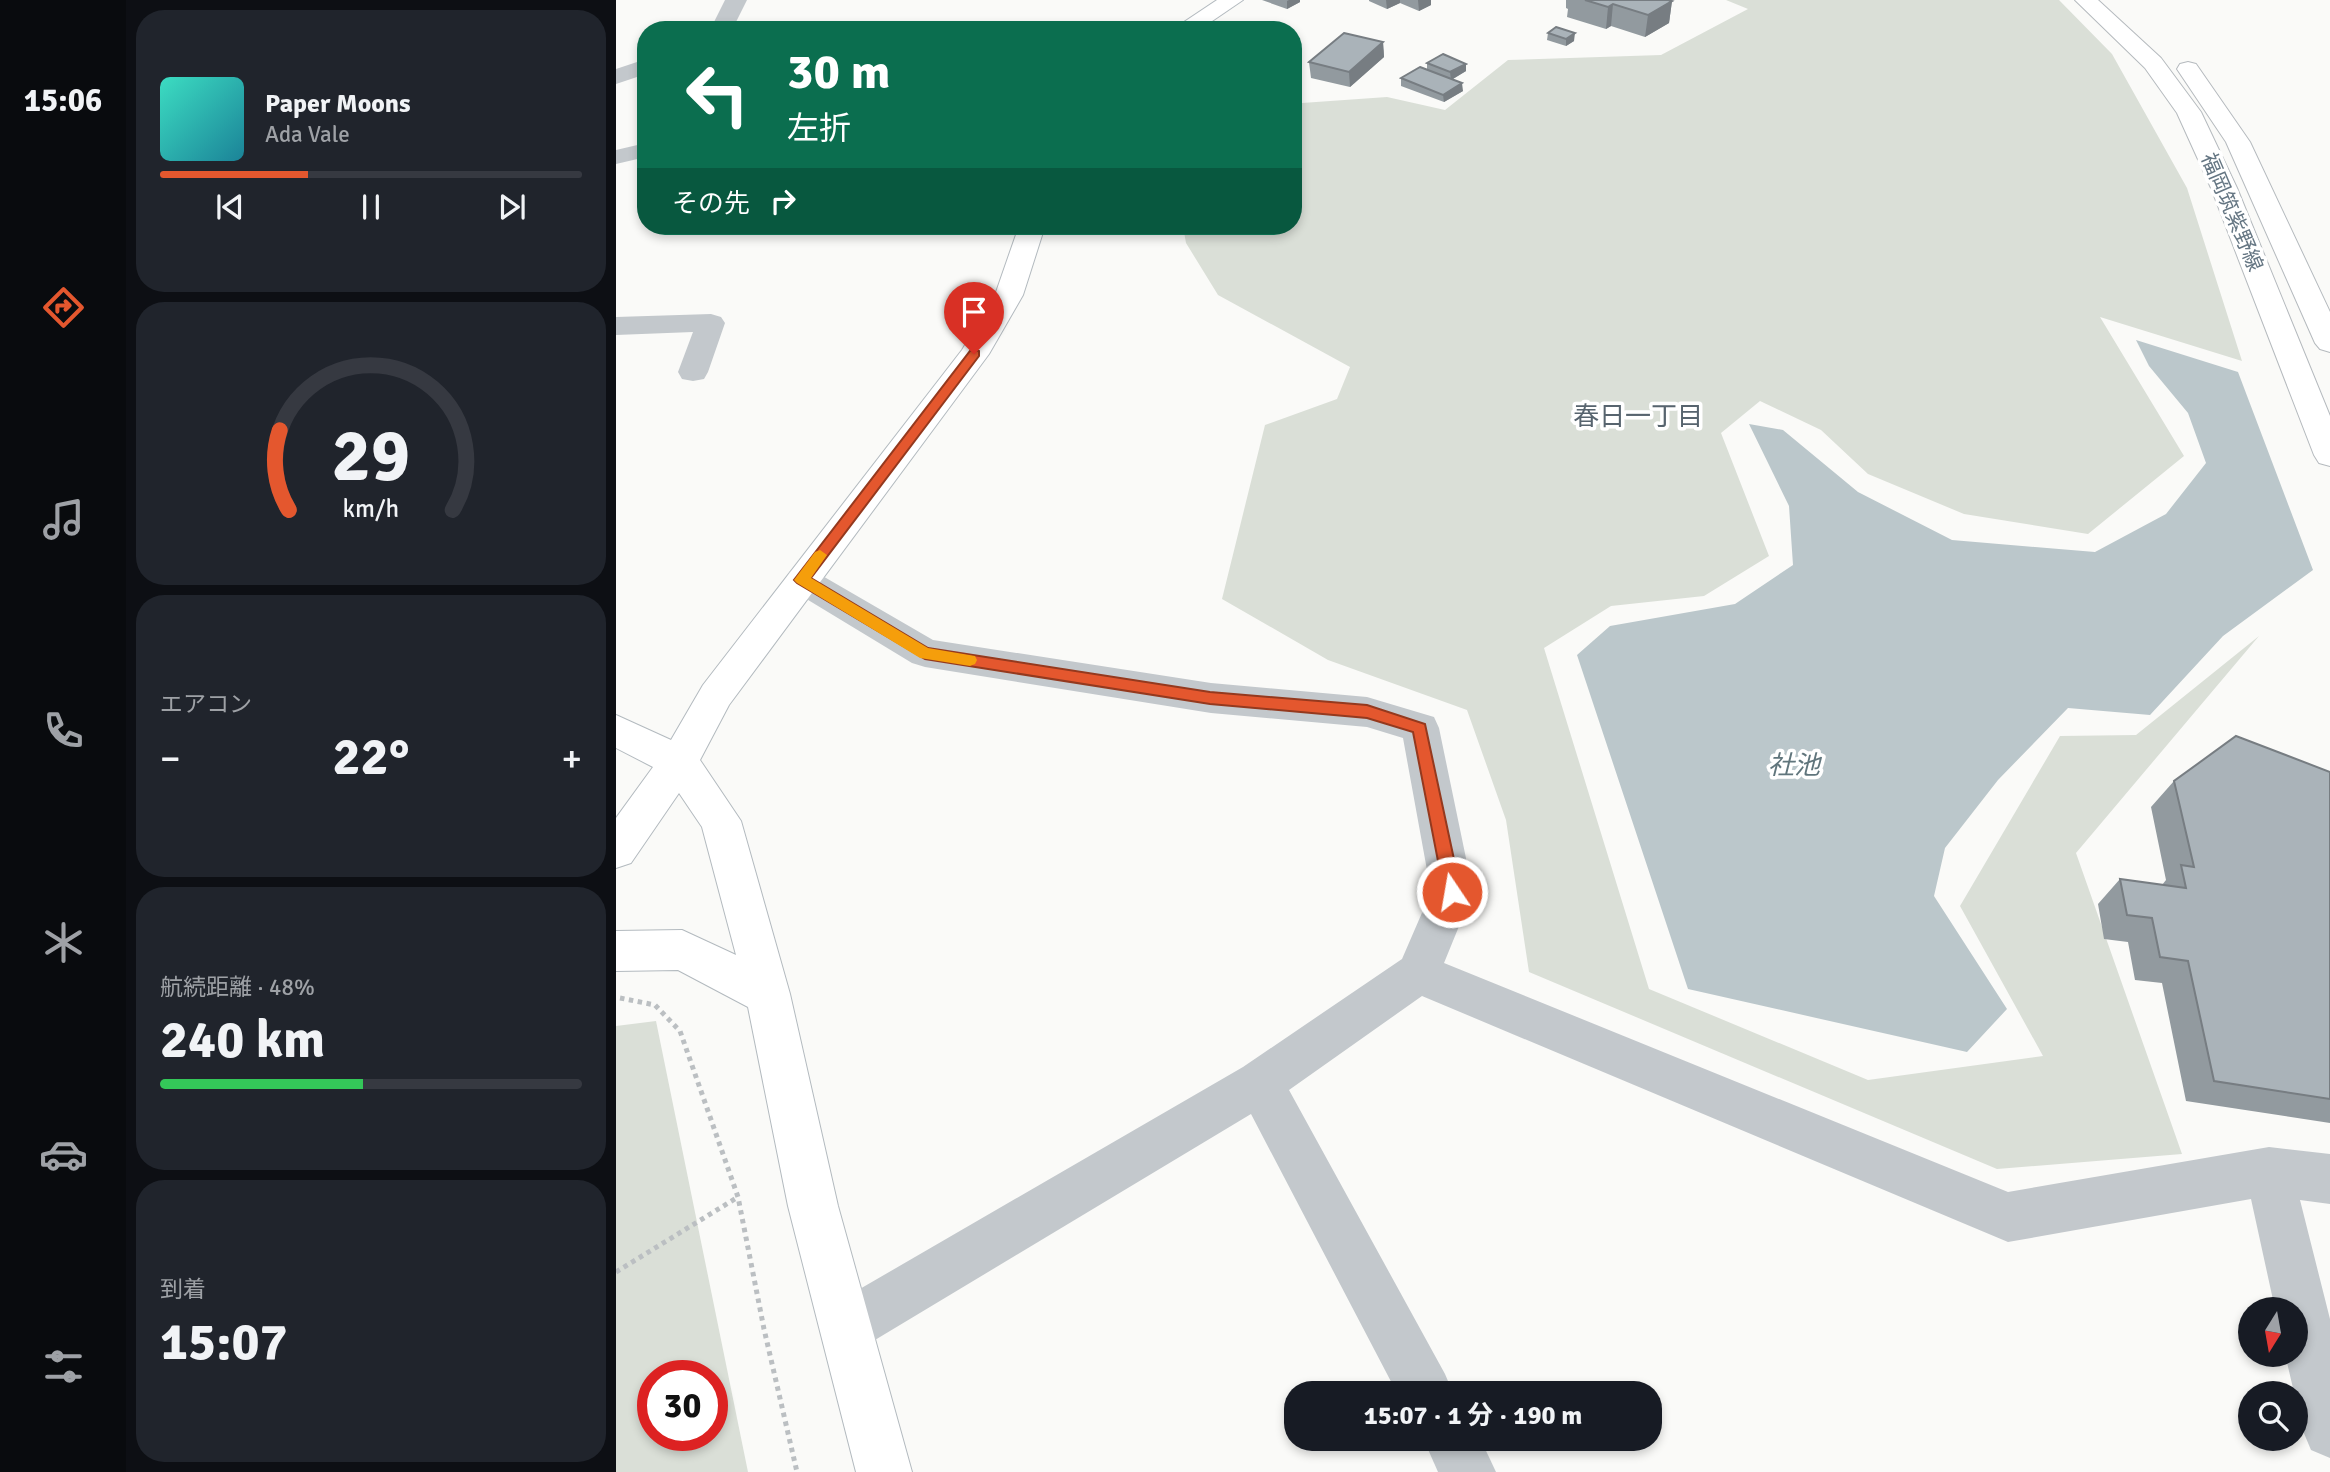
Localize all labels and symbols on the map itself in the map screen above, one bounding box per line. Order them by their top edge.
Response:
street label: 福岡筑紫野線 [2195,149,2269,275]
pin [944,282,1004,354]
district label: 春日一丁目 [1573,401,1703,433]
water label: 社池 [1768,750,1823,782]
position arrow [1415,855,1489,929]
north arrow [2238,1297,2308,1367]
speed limit sign: 30 [637,1360,728,1451]

